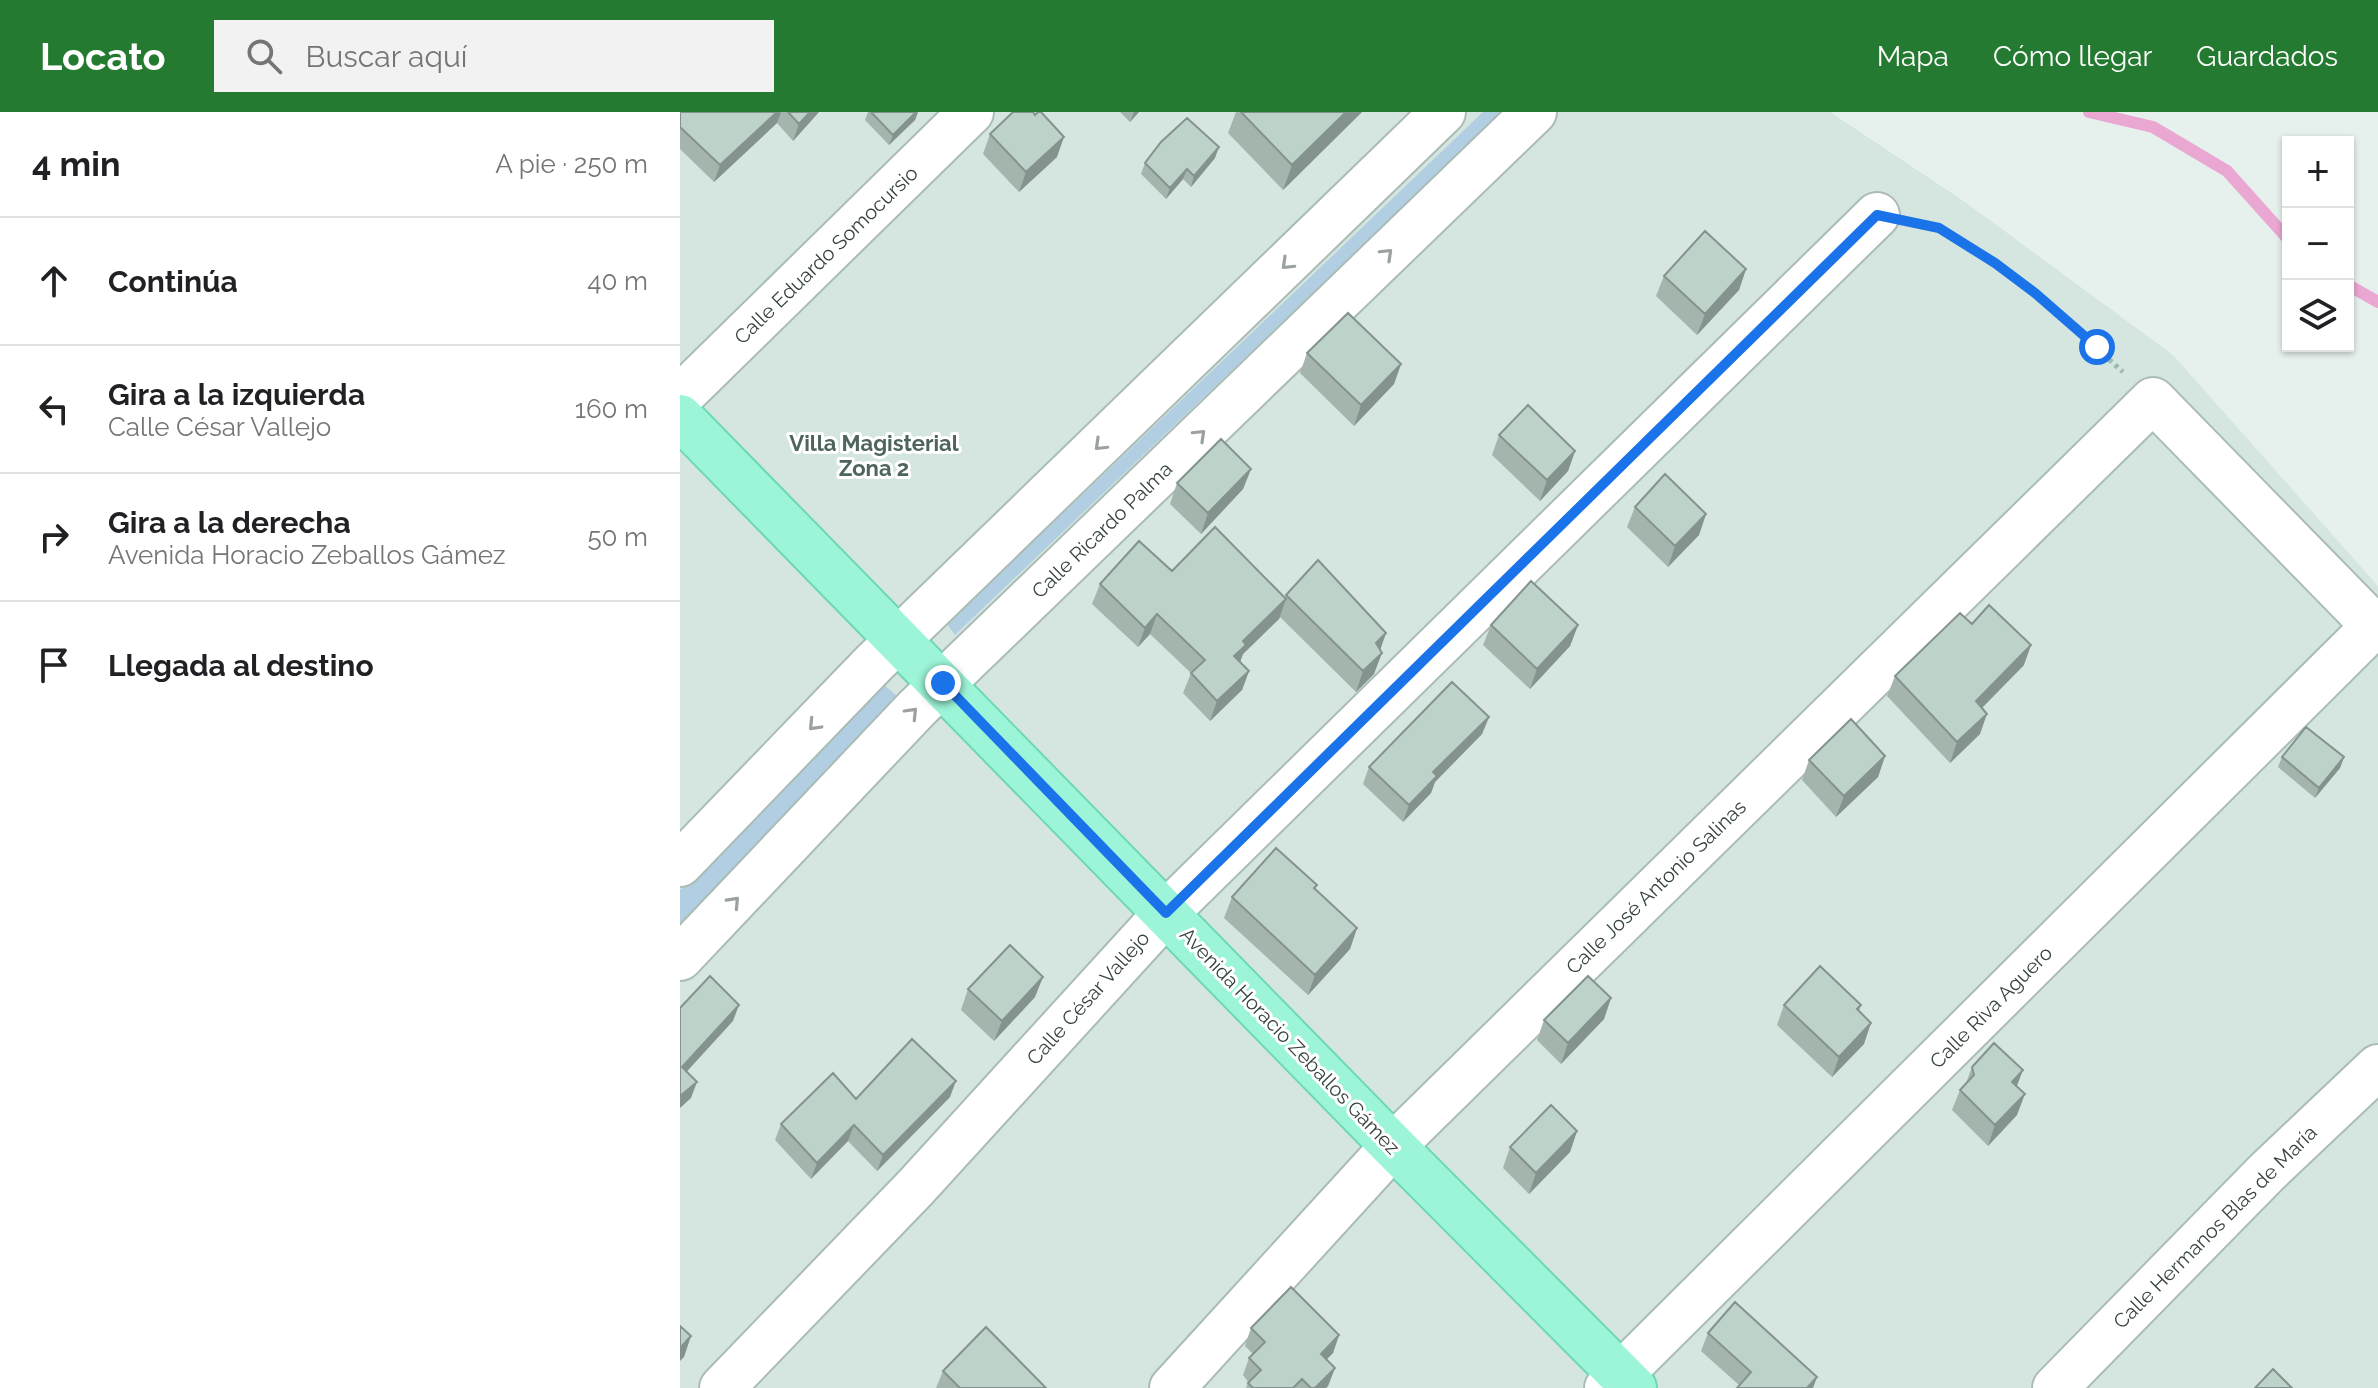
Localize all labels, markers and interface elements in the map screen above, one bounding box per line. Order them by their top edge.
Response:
search box [214,20,774,92]
text: Locato [40,34,166,79]
icon: search [242,34,286,78]
text: Buscar aquí [306,39,467,74]
text: Mapa [1877,40,1949,73]
text: Cómo llegar [1993,40,2152,73]
text: Guardados [2196,40,2338,73]
map controls [2282,136,2354,352]
button: + [2282,136,2354,208]
text: 4 min [32,144,120,184]
text: A pie · 250 m [495,149,648,179]
street label: Calle Eduardo Somocursio [729,161,923,349]
button: − [2282,208,2354,280]
one-way arrow [1378,249,1392,264]
one-way arrow [1282,255,1296,269]
icon: ahead [32,259,76,303]
text: Continúa [108,264,238,299]
text: 40 m [587,266,648,296]
button: layers [2282,280,2354,352]
route start [2079,329,2115,365]
text: Gira a la izquierda [108,377,365,412]
icon: left [32,387,76,431]
text: 160 m [575,394,648,424]
text: Calle César Vallejo [108,412,331,442]
district label: Villa Magisterial Zona 2 [789,430,960,481]
one-way arrow [1191,430,1205,444]
one-way arrow [1095,436,1109,450]
street label: Calle Ricardo Palma [1027,457,1177,603]
text: Gira a la derecha [108,505,351,540]
icon: right [32,515,76,559]
text: 50 m [587,522,648,552]
text: Avenida Horacio Zeballos Gámez [108,540,506,570]
icon: arrive [32,643,76,687]
text: Llegada al destino [108,648,374,683]
route end [925,665,961,701]
one-way arrow [903,708,918,722]
one-way arrow [809,716,824,730]
street label: Calle José Antonio Salinas [1561,795,1751,979]
one-way arrow [725,897,739,911]
street label: Avenida Horacio Zeballos Gámez [1175,923,1405,1159]
street label: Calle César Vallejo [1022,926,1154,1070]
street label: Calle Riva Aguero [1925,941,2057,1073]
street label: Calle Hermanos Blas de María [2108,1120,2322,1334]

